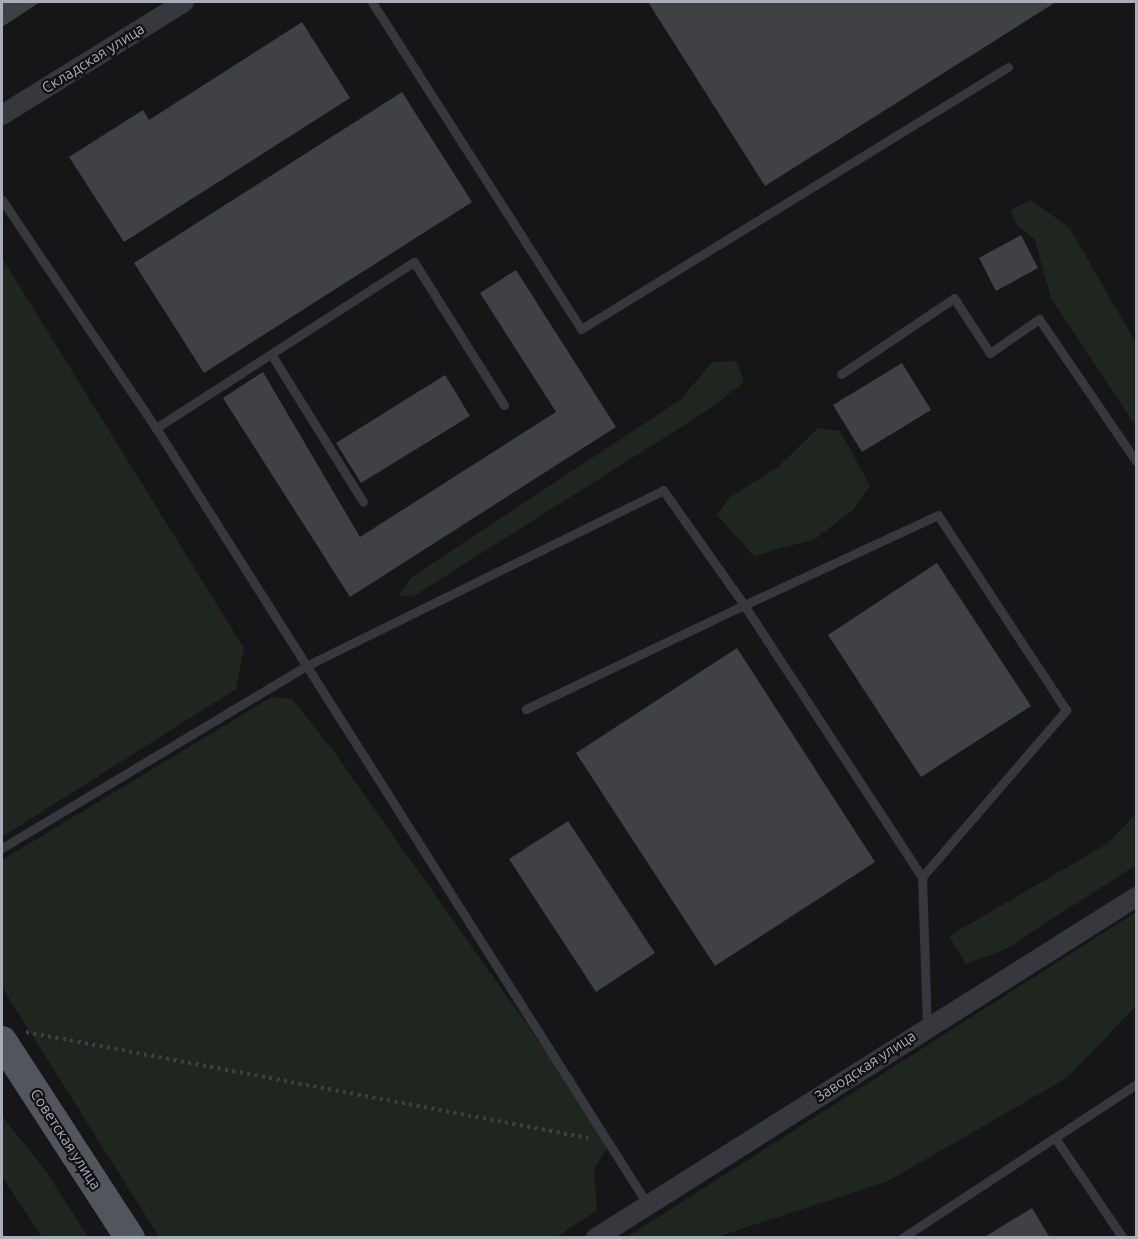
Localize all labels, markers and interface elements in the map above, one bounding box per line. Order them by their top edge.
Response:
street label: Складская улица [38,19,148,97]
street label: Заводская улица [811,1027,919,1105]
street label: Советская улица [27,1085,105,1193]

